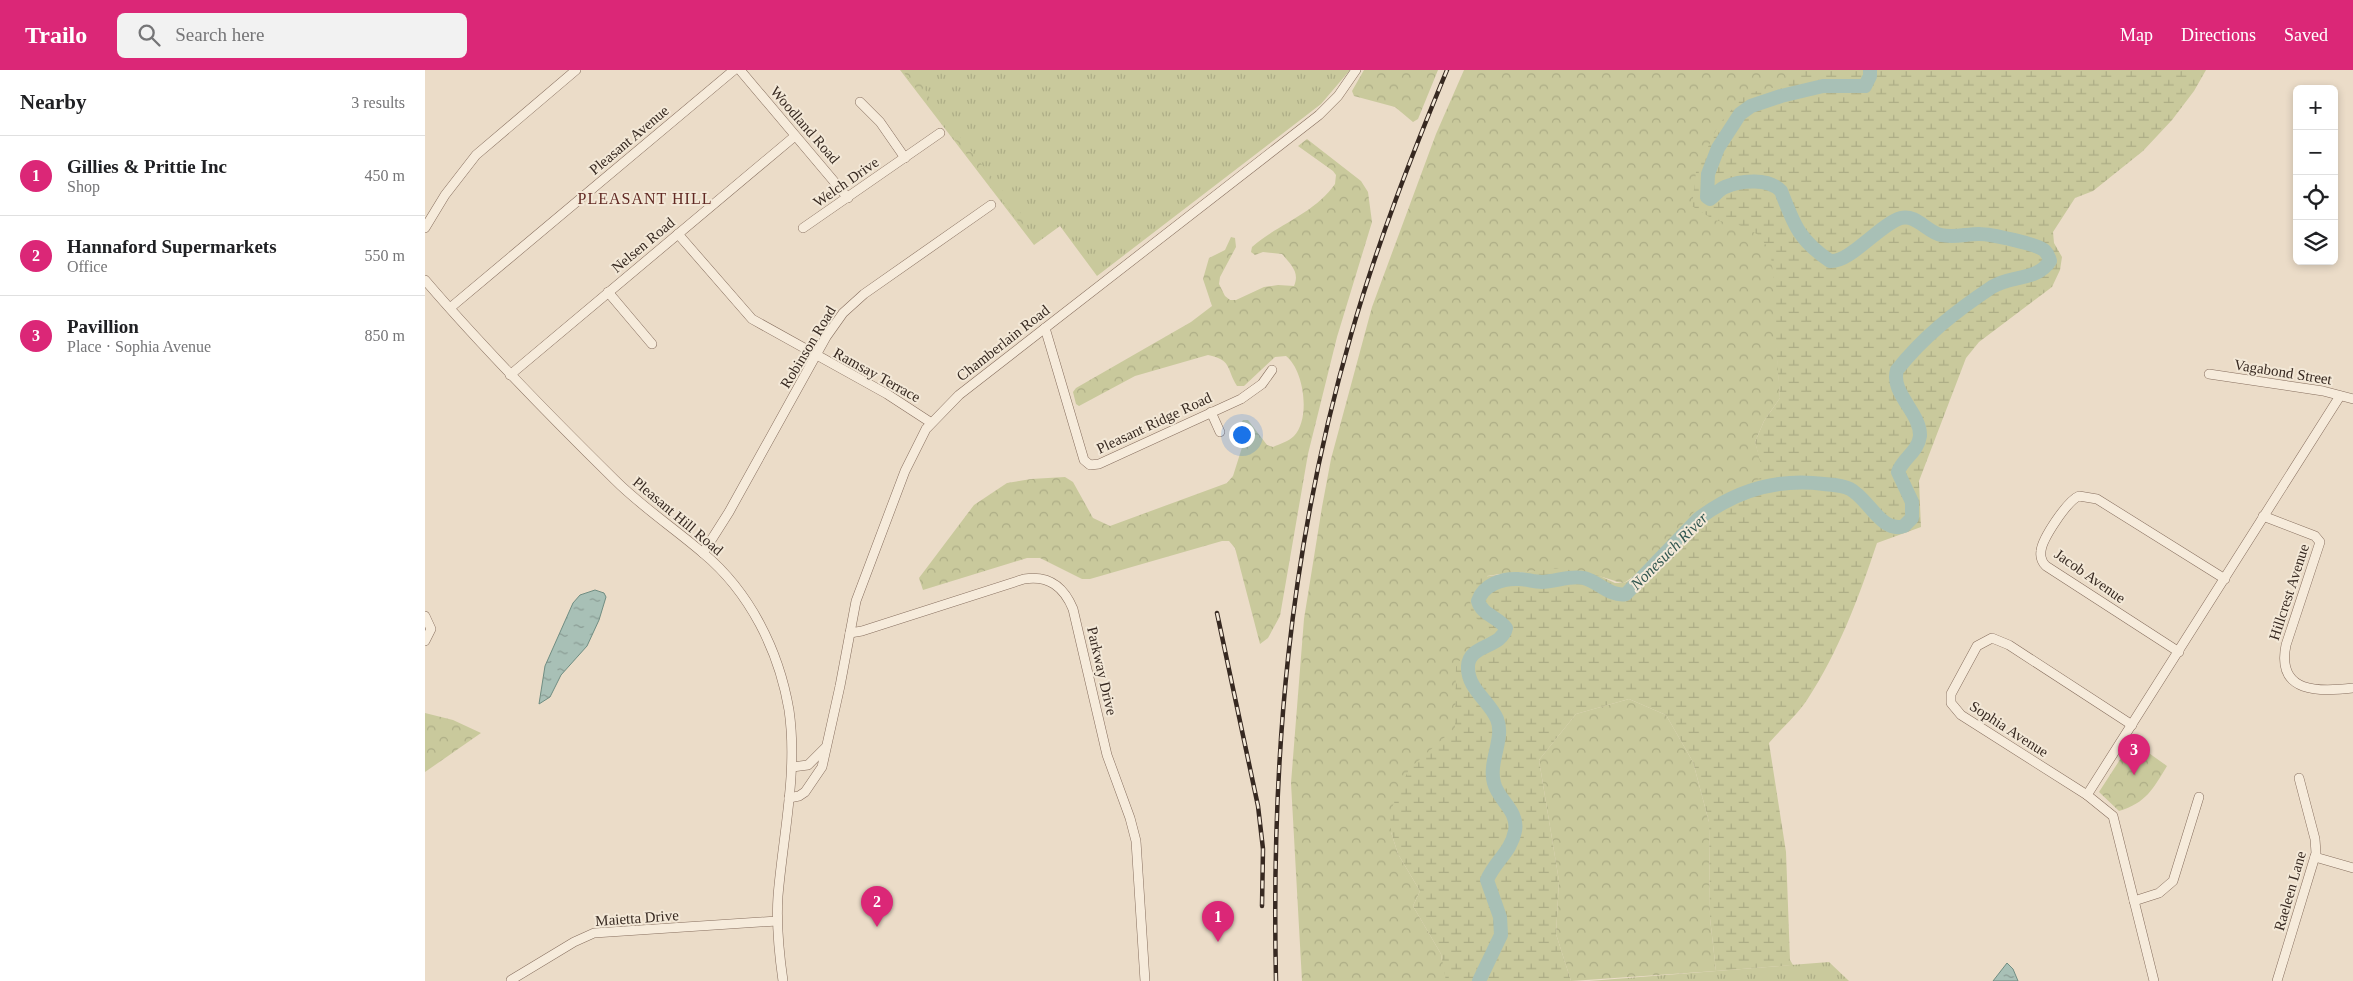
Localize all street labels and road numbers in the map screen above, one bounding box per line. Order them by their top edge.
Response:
street label: Woodland Road [767,83,843,167]
street label: Pleasant Avenue [586,102,672,178]
street label: Welch Drive [810,154,882,210]
street label: Nelsen Road [608,214,678,276]
street label: Chamberlain Road [954,302,1053,384]
street label: Robinson Road [777,303,839,391]
street label: Ramsay Terrace [831,345,923,406]
street label: Vagabond Street [2233,356,2334,388]
street label: Pleasant Ridge Road [1094,389,1214,457]
street label: Pleasant Hill Road [630,474,727,559]
street label: Hillcrest Avenue [2266,542,2312,642]
street label: Jacob Avenue [2052,546,2129,606]
street label: Parkway Drive [1084,625,1120,717]
street label: Sophia Avenue [1967,698,2051,760]
street label: Raeleen Lane [2271,849,2309,933]
street label: Maietta Drive [595,907,680,929]

